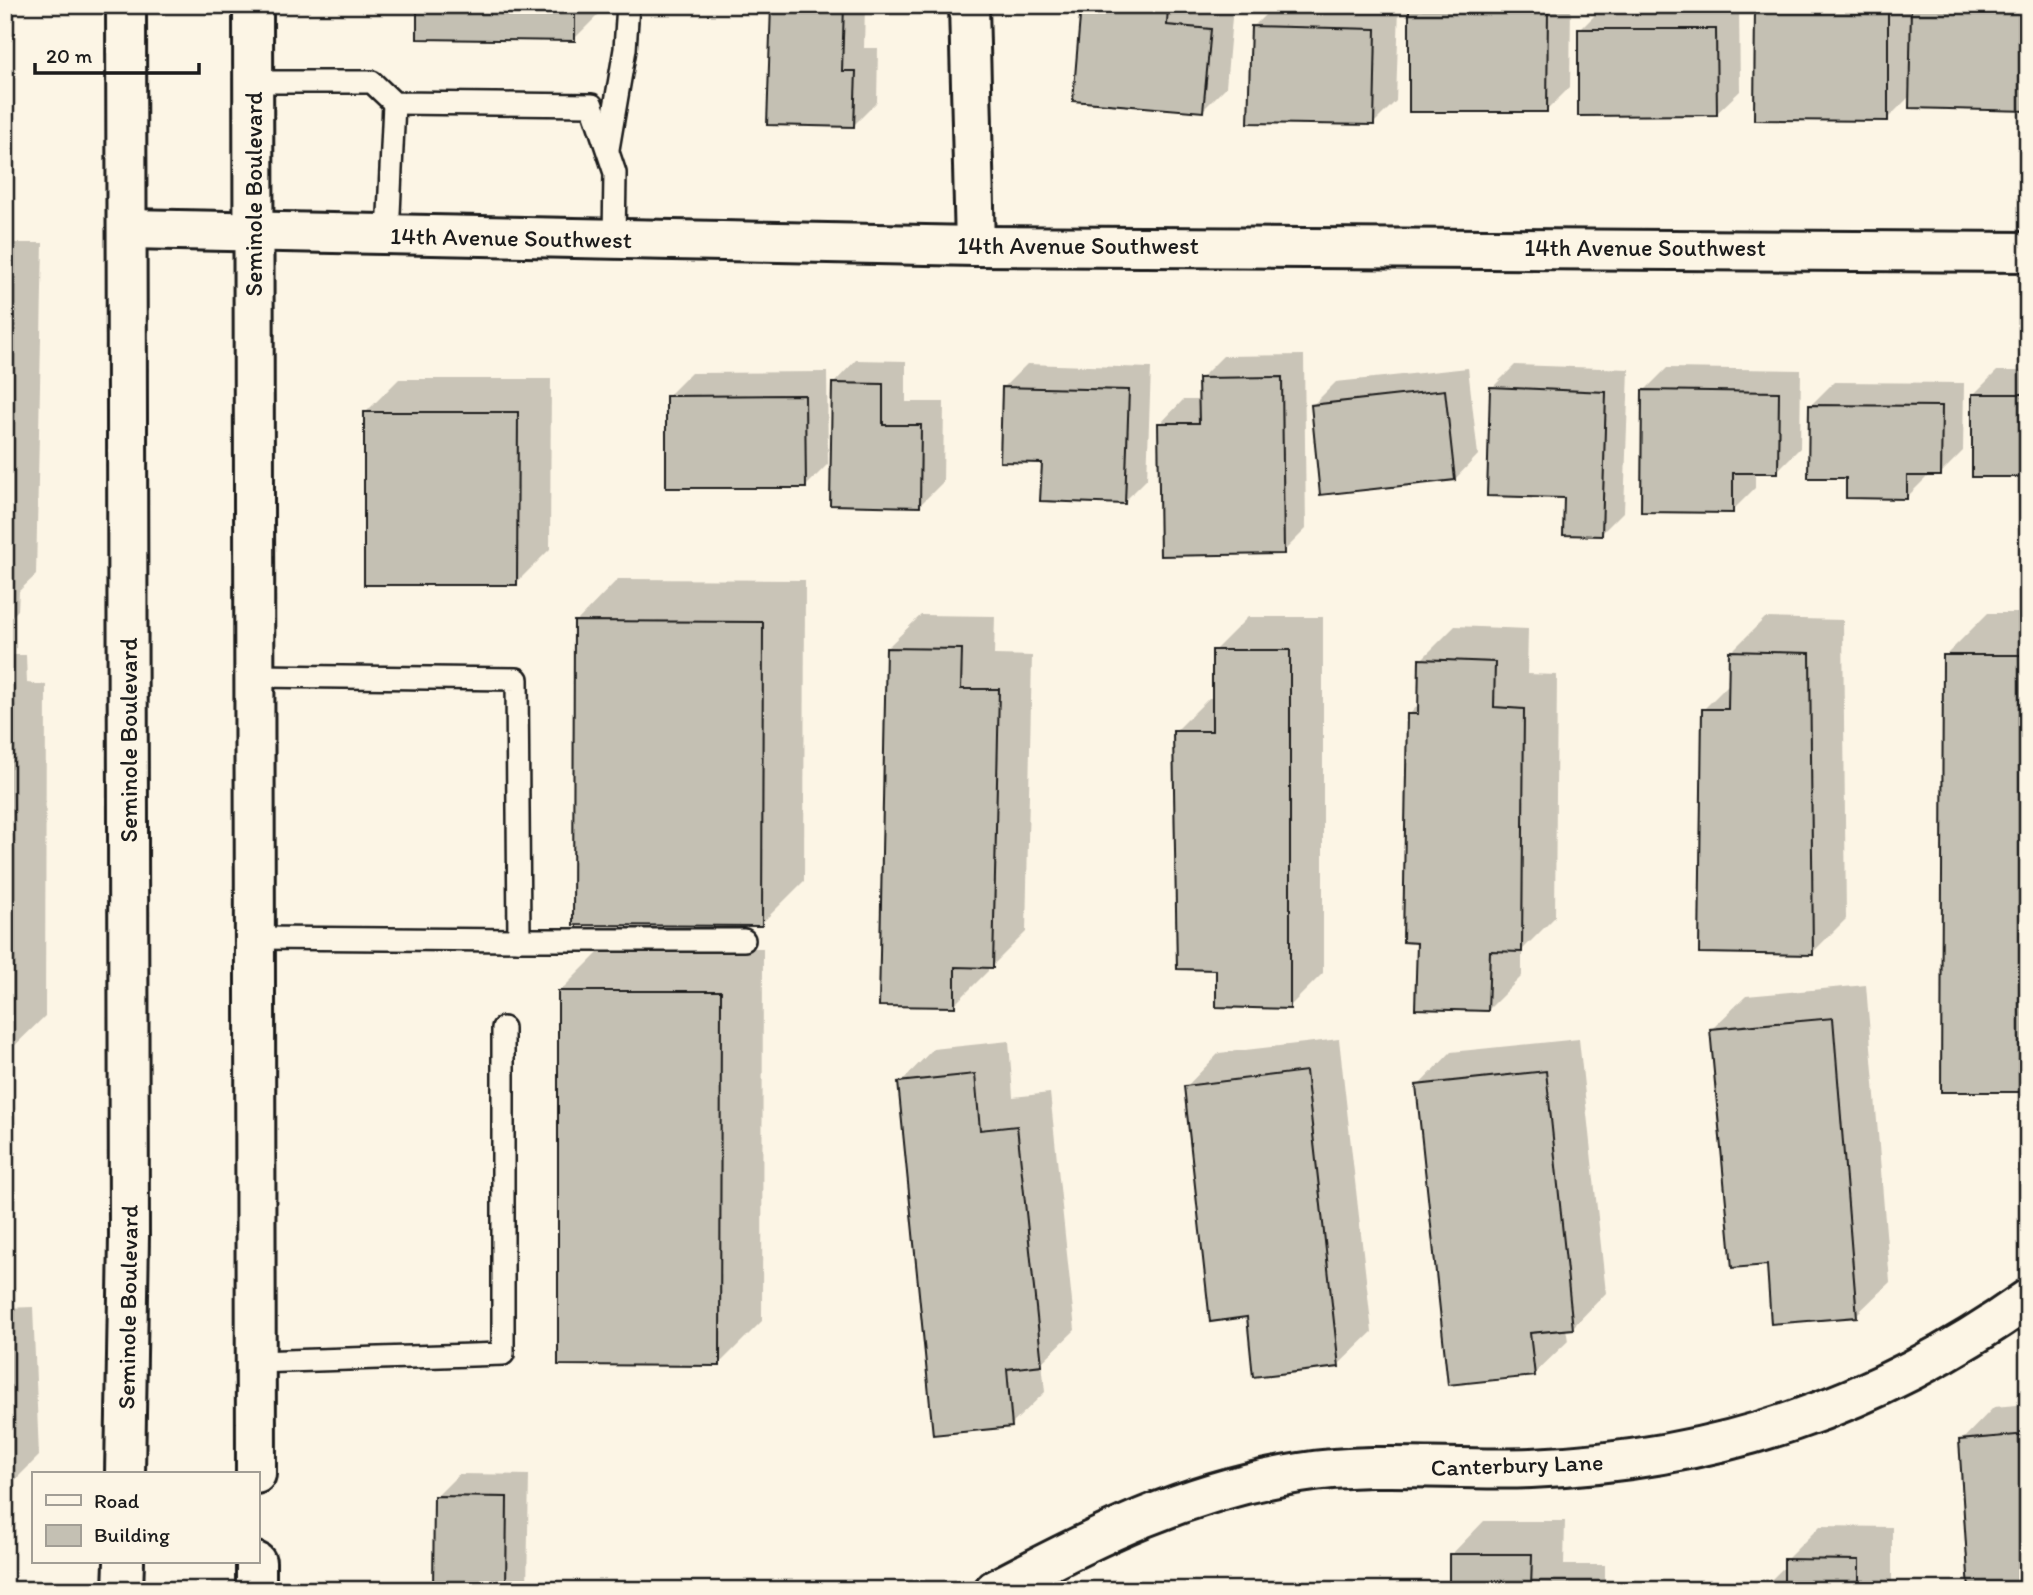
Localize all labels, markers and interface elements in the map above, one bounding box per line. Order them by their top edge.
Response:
scale bar [35,32,200,76]
text: 20 m [46,43,93,68]
street label: Seminole Boulevard [239,92,268,296]
street label: 14th Avenue Southwest [390,221,632,254]
street label: 14th Avenue Southwest [957,231,1199,260]
street label: 14th Avenue Southwest [1524,233,1766,262]
street label: Seminole Boulevard [114,638,143,842]
street label: Seminole Boulevard [111,1204,144,1410]
street label: Canterbury Lane [1430,1447,1604,1482]
legend [32,1472,259,1564]
text: Road [94,1488,140,1513]
text: Building [94,1522,170,1547]

